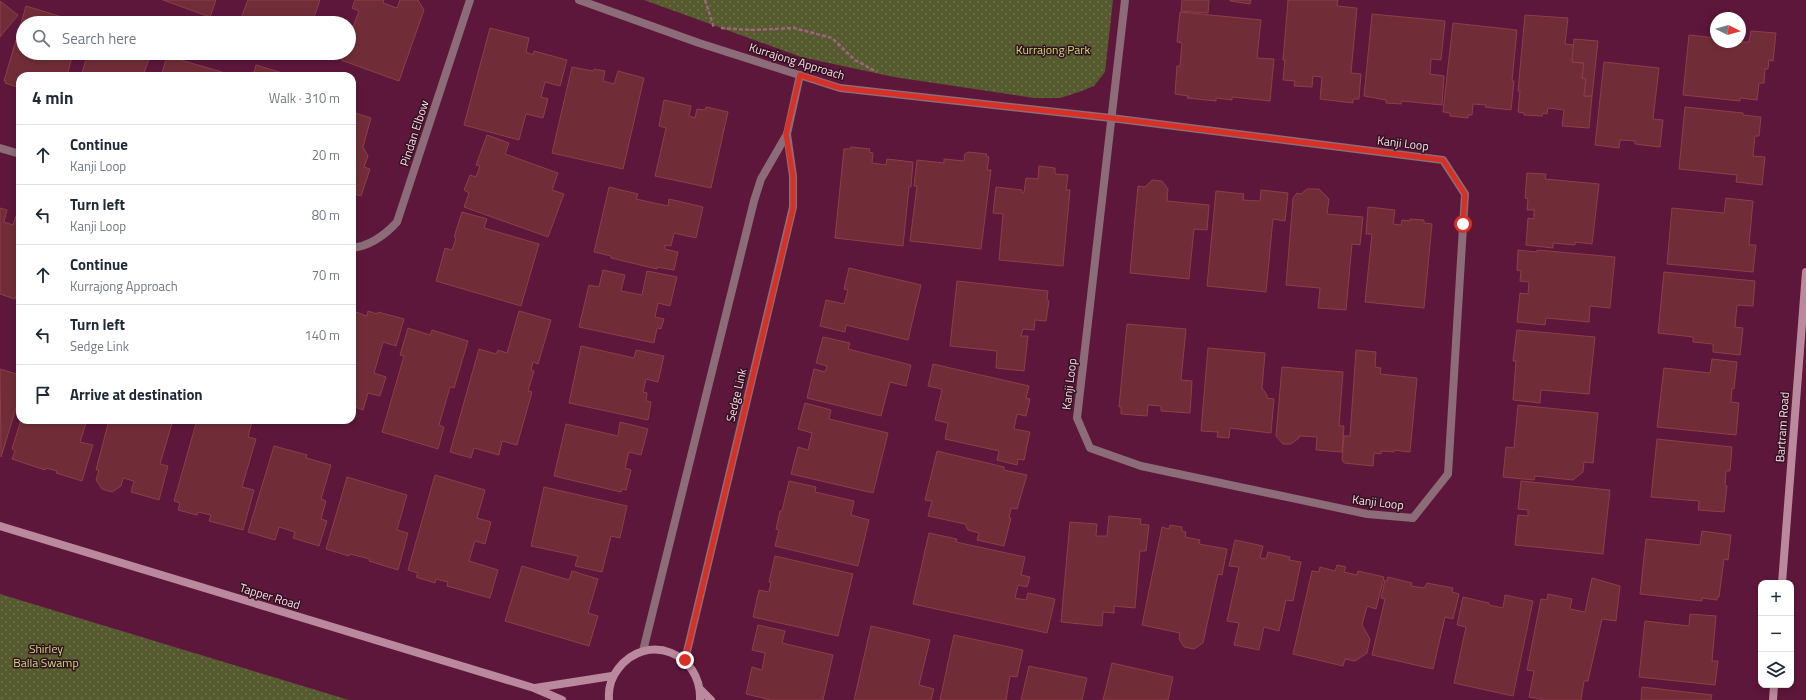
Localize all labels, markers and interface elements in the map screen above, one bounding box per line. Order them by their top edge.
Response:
north arrow [1710,12,1746,48]
search box [16,16,356,60]
icon: search [30,27,52,49]
text: Search here [62,27,136,50]
street label: Kurrajong Approach [747,37,847,85]
park label: Kurrajong Park [1016,40,1091,59]
text: 4 min [32,85,73,111]
text: Walk · 310 m [269,88,340,108]
street label: Pindan Elbow [394,97,434,169]
street label: Kanji Loop [1376,130,1430,156]
text: Continue [70,133,128,156]
icon: ahead [32,144,54,166]
text: 20 m [312,145,340,165]
text: Kanji Loop [70,156,126,176]
text: Turn left [70,193,125,216]
icon: left [32,204,54,226]
text: 80 m [312,205,340,225]
route start [1454,215,1472,233]
text: Kanji Loop [70,216,126,236]
text: Continue [70,253,128,276]
icon: ahead [32,264,54,286]
text: 70 m [312,265,340,285]
text: Kurrajong Approach [70,276,178,296]
text: Turn left [70,313,125,336]
icon: left [32,324,54,346]
text: 140 m [304,325,340,345]
text: Sedge Link [70,336,129,356]
street label: Kanji Loop [1056,357,1082,411]
street label: Sedge Link [721,366,751,424]
text: Arrive at destination [70,383,203,406]
icon: arrive [32,384,54,406]
street label: Bartram Road [1770,391,1794,463]
street label: Kanji Loop [1351,489,1405,515]
street label: Tapper Road [237,578,303,614]
map controls [1758,580,1794,688]
button: + [1758,580,1794,616]
button: − [1758,616,1794,652]
park label: Shirley Balla Swamp [13,639,79,672]
route end [676,651,694,669]
button: layers [1758,652,1794,688]

